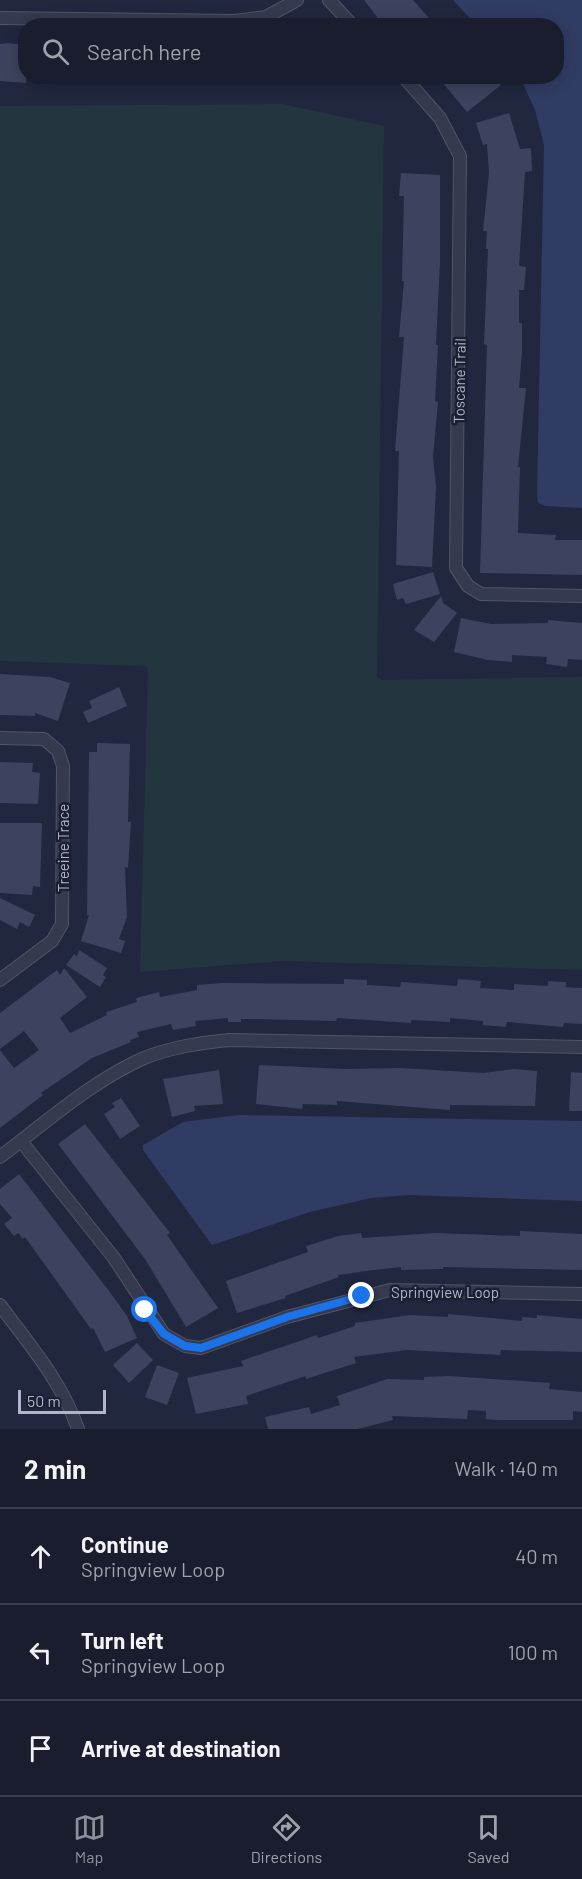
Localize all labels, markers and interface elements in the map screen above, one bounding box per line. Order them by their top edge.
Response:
search box [18,18,564,84]
icon: search [39,35,72,68]
text: Search here [87,38,201,64]
street label: Toscane Trail [449,338,469,424]
street label: Treeine Trace [54,804,72,892]
route end [348,1282,374,1308]
street label: Springview Loop [391,1283,499,1301]
route start [131,1296,157,1322]
scale bar [18,1387,106,1414]
text: 50 m [27,1391,61,1410]
text: 2 min [24,1453,86,1484]
text: Walk · 140 m [454,1456,558,1480]
text: Continue [81,1531,169,1557]
icon: ahead [24,1540,57,1573]
text: 40 m [515,1544,558,1568]
text: Springview Loop [81,1557,225,1581]
text: Turn left [81,1627,164,1653]
icon: left [24,1636,57,1669]
text: 100 m [508,1640,558,1664]
text: Springview Loop [81,1653,225,1677]
icon: arrive [24,1732,57,1765]
text: Arrive at destination [81,1735,280,1761]
tab: Map [73,1811,106,1866]
tab: Directions [251,1811,322,1866]
tab: Saved [467,1811,509,1866]

